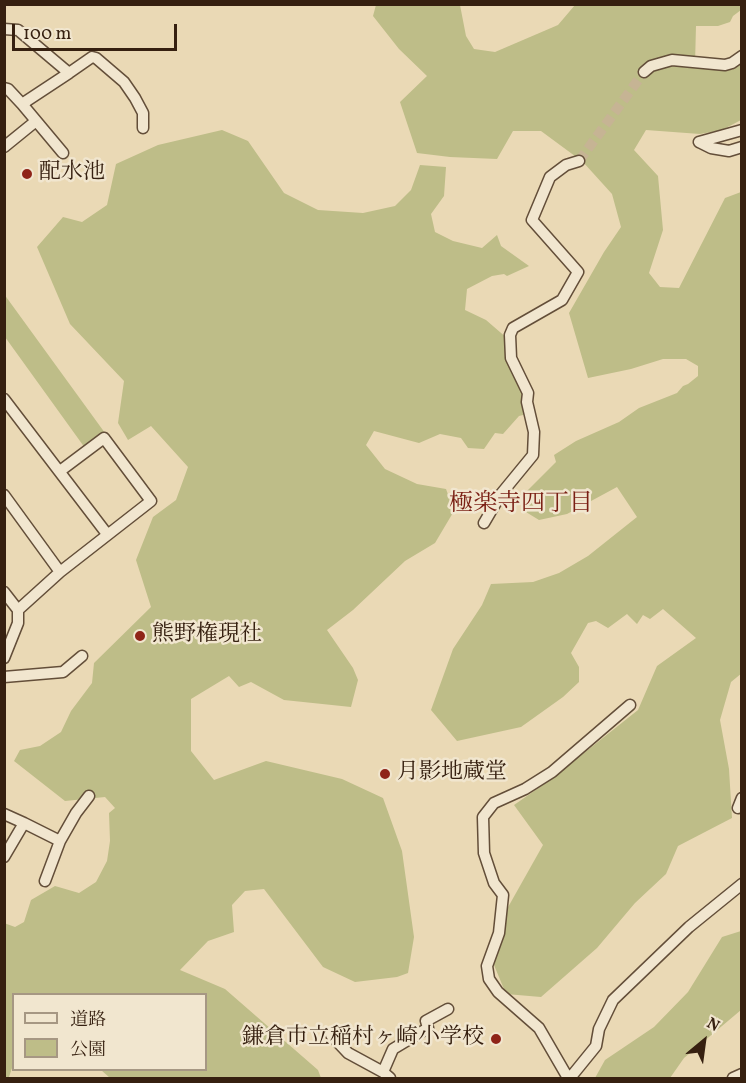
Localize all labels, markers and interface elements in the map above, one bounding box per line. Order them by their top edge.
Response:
scale bar [15,12,180,50]
text: 100 m [23,22,72,47]
place label: 配水池 [39,161,105,187]
marker: 配水池 [20,167,34,181]
district label: 極楽寺四丁目 [449,492,593,520]
place label: 熊野権現社 [152,623,262,649]
marker: 熊野権現社 [133,629,147,643]
place label: 月影地蔵堂 [397,761,507,787]
marker: 月影地蔵堂 [378,767,392,781]
legend [12,993,207,1071]
text: 道路 [70,1008,106,1033]
north arrow [674,1011,734,1071]
text: N [702,1013,723,1038]
place label: 鎌倉市立稲村ヶ崎小学校 [242,1026,484,1052]
marker: 鎌倉市立稲村ヶ崎小学校 [489,1032,503,1046]
text: 公園 [70,1038,106,1063]

